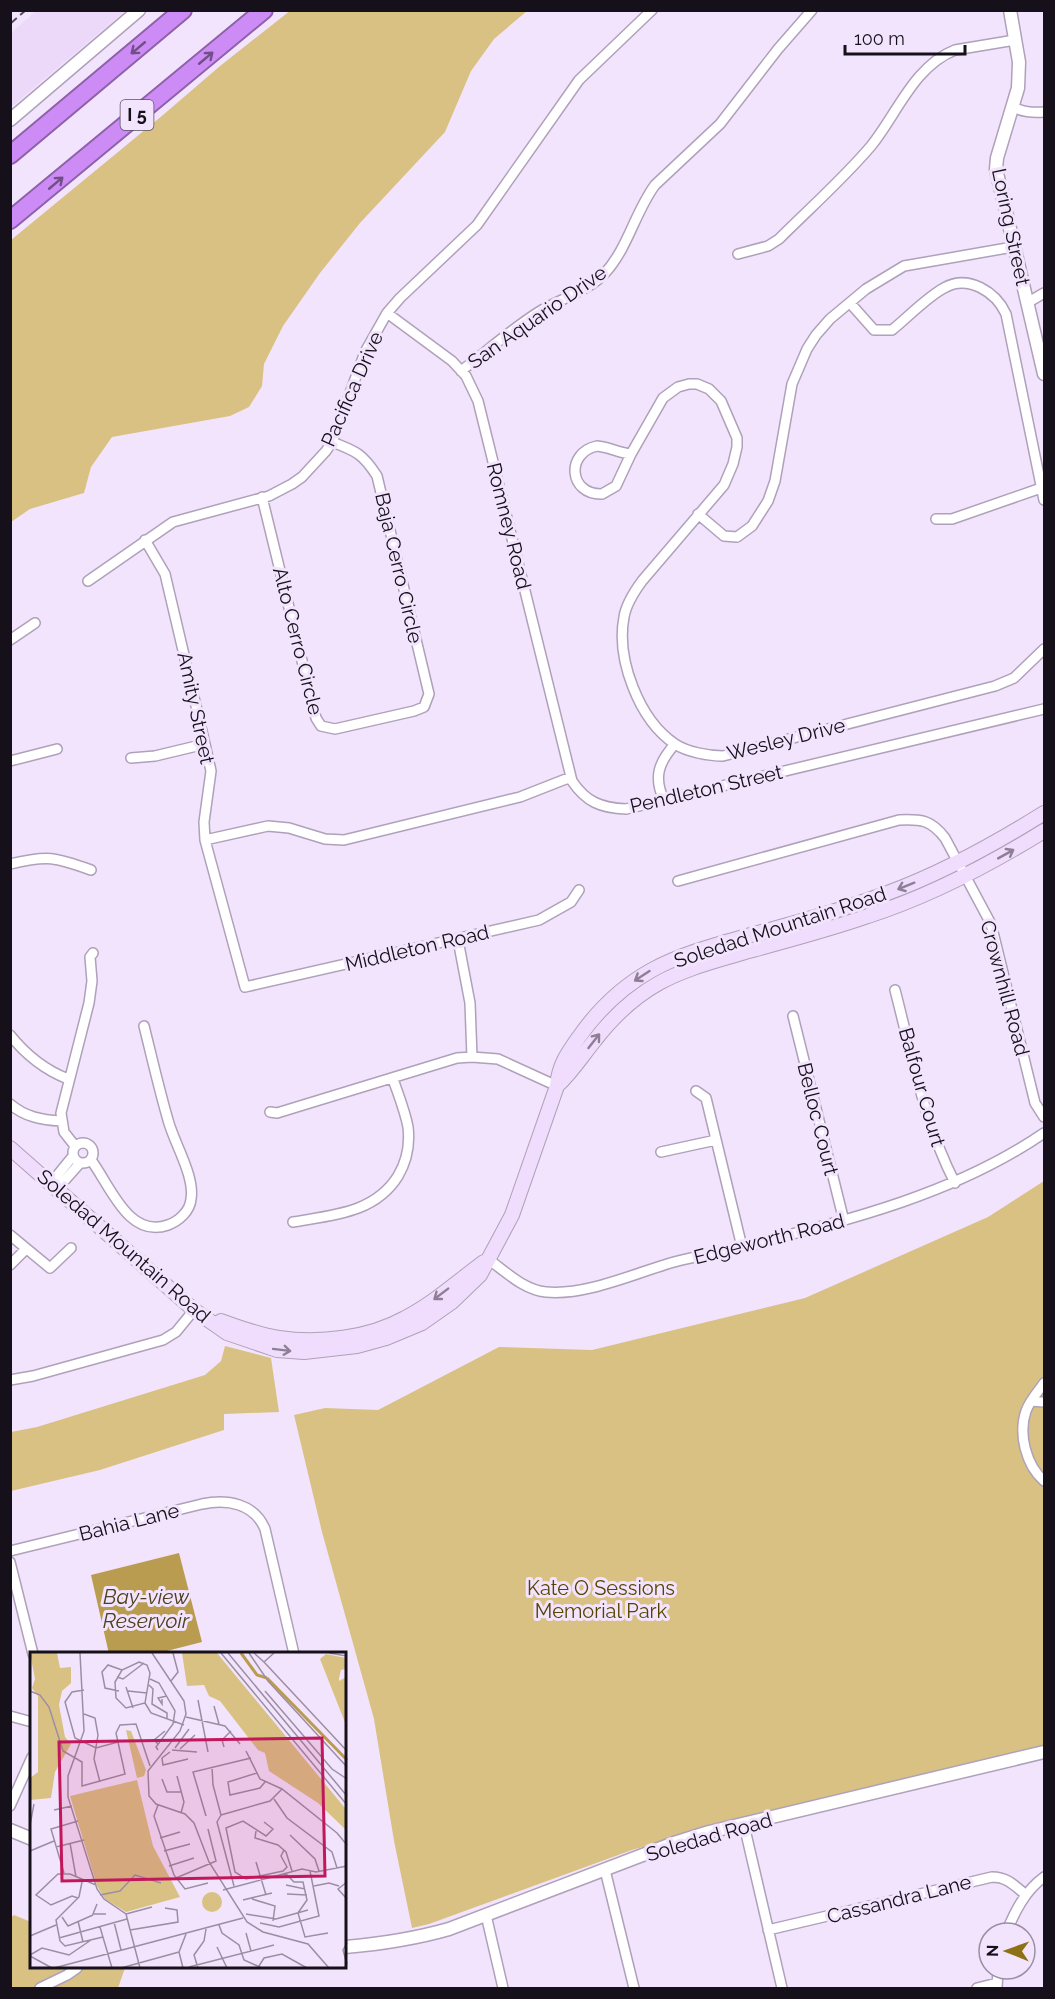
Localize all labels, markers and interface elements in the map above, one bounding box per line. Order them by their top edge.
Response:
scale bar [845,18,965,56]
text: 100 m [854,28,905,49]
one-way arrow [131,41,146,55]
one-way arrow [197,52,213,65]
road number: I 5 [120,100,154,130]
street label: Loring Street [987,166,1035,288]
one-way arrow [47,176,63,189]
street label: San Aquario Drive [463,260,611,374]
street label: Pacifica Drive [316,328,388,450]
street label: Romney Road [482,460,536,592]
street label: Baja Cerro Circle [370,490,428,646]
street label: Alto Cerro Circle [268,565,328,718]
street label: Amity Street [172,650,220,766]
street label: Wesley Drive [724,713,848,765]
street label: Pendleton Street [627,760,785,818]
one-way arrow [997,848,1014,860]
street label: Soledad Mountain Road [671,881,889,973]
one-way arrow [897,881,916,892]
street label: Crownhill Road [975,918,1035,1058]
street label: Middleton Road [343,920,491,976]
one-way arrow [635,970,651,982]
street label: Balfour Court [894,1025,951,1150]
one-way arrow [588,1034,601,1050]
street label: Belloc Court [792,1060,844,1178]
street label: Soledad Mountain Road [33,1164,215,1328]
street label: Edgeworth Road [691,1209,847,1269]
one-way arrow [434,1288,450,1301]
one-way arrow [272,1344,292,1355]
street label: Bahia Lane [77,1498,182,1546]
park label: Kate O Sessions Memorial Park [527,1576,675,1623]
water label: Bay-view Reservoir [103,1584,190,1633]
inset map [30,1652,346,1969]
street label: Soledad Road [643,1808,775,1866]
street label: Cassandra Lane [824,1869,974,1929]
north arrow [977,1921,1037,1981]
text: N [983,1944,1002,1957]

